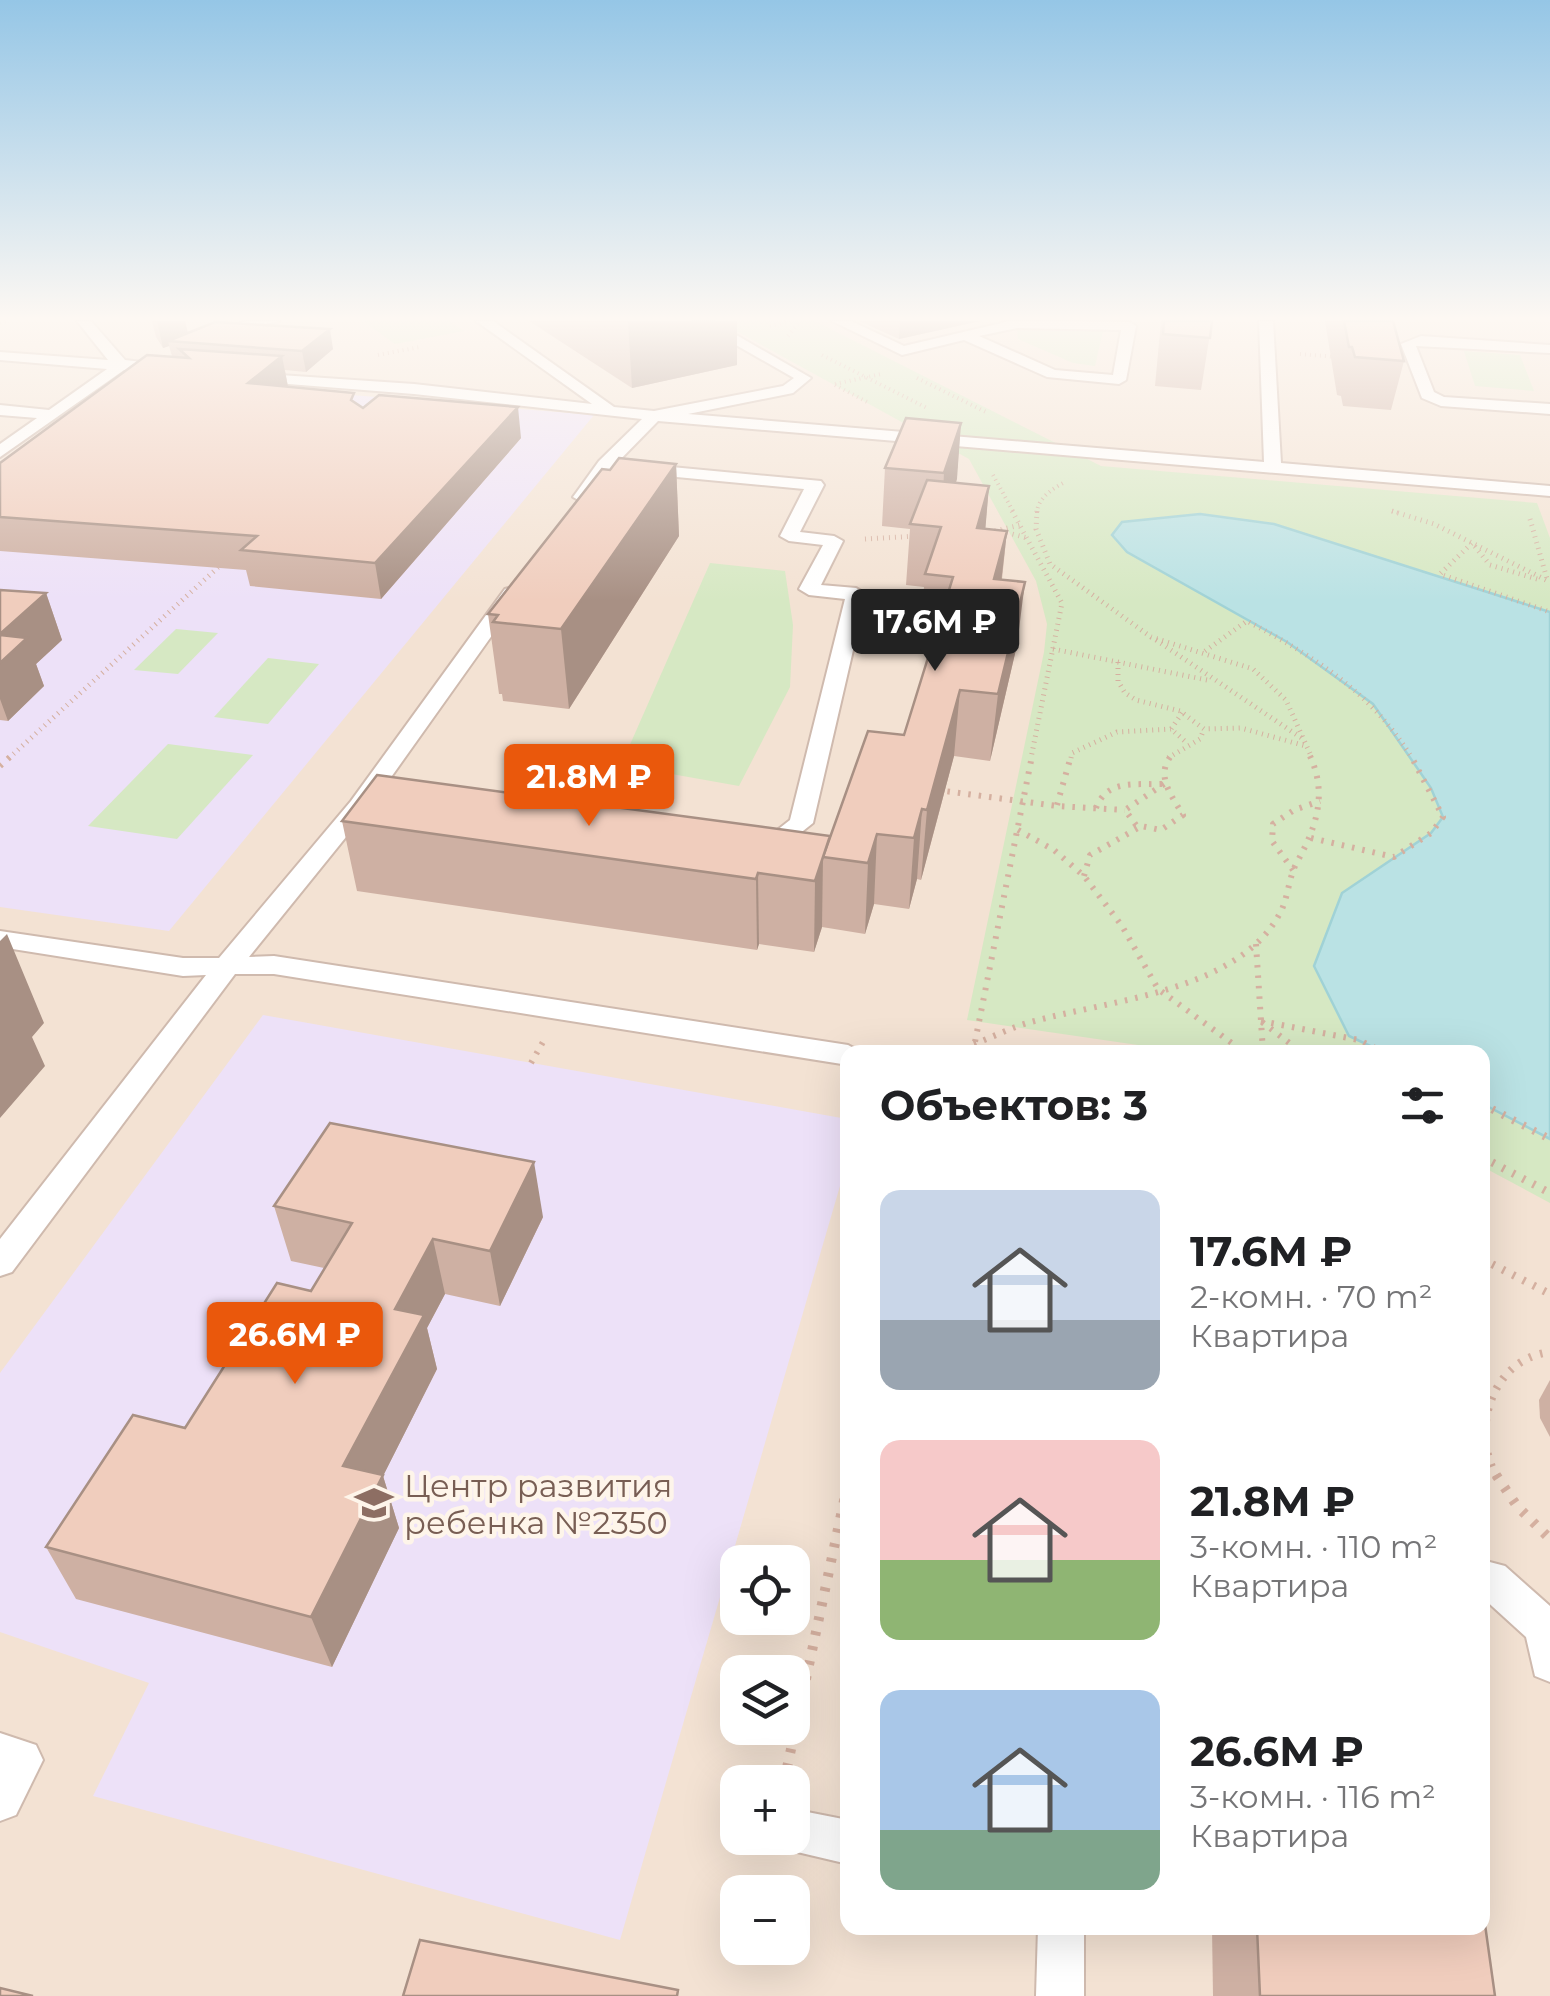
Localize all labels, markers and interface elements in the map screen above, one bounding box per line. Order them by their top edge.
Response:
pin: 17.6M ₽ [843,589,1027,674]
text: 17.6M ₽ [873,602,997,641]
pin: 21.8M ₽ [497,744,681,829]
text: 21.8M ₽ [526,757,652,796]
icon: filters [1395,1078,1450,1133]
text: Объектов: 3 [880,1079,1148,1131]
text: 17.6M ₽ [1190,1225,1352,1277]
icon: home [960,1230,1080,1350]
text: 2-комн. · 70 m² [1190,1277,1433,1316]
pin: 26.6M ₽ [203,1302,387,1387]
text: 26.6M ₽ [229,1315,361,1354]
text: Квартира [1190,1316,1349,1355]
place label: Центр развития ребенка №2350 [404,1466,672,1542]
text: 21.8M ₽ [1190,1475,1355,1527]
icon: home [960,1480,1080,1600]
school or university icon: Центр развития ребенка №2350 [353,1482,395,1524]
text: 3-комн. · 110 m² [1190,1527,1438,1566]
map controls [720,1545,810,1965]
button: locate [720,1545,810,1635]
text: Квартира [1190,1566,1349,1605]
button: layers [720,1655,810,1745]
text: 26.6M ₽ [1190,1725,1364,1777]
icon: home [960,1730,1080,1850]
button: + [720,1765,810,1855]
text: 3-комн. · 116 m² [1190,1777,1436,1816]
text: Квартира [1190,1816,1349,1855]
button: − [720,1875,810,1965]

